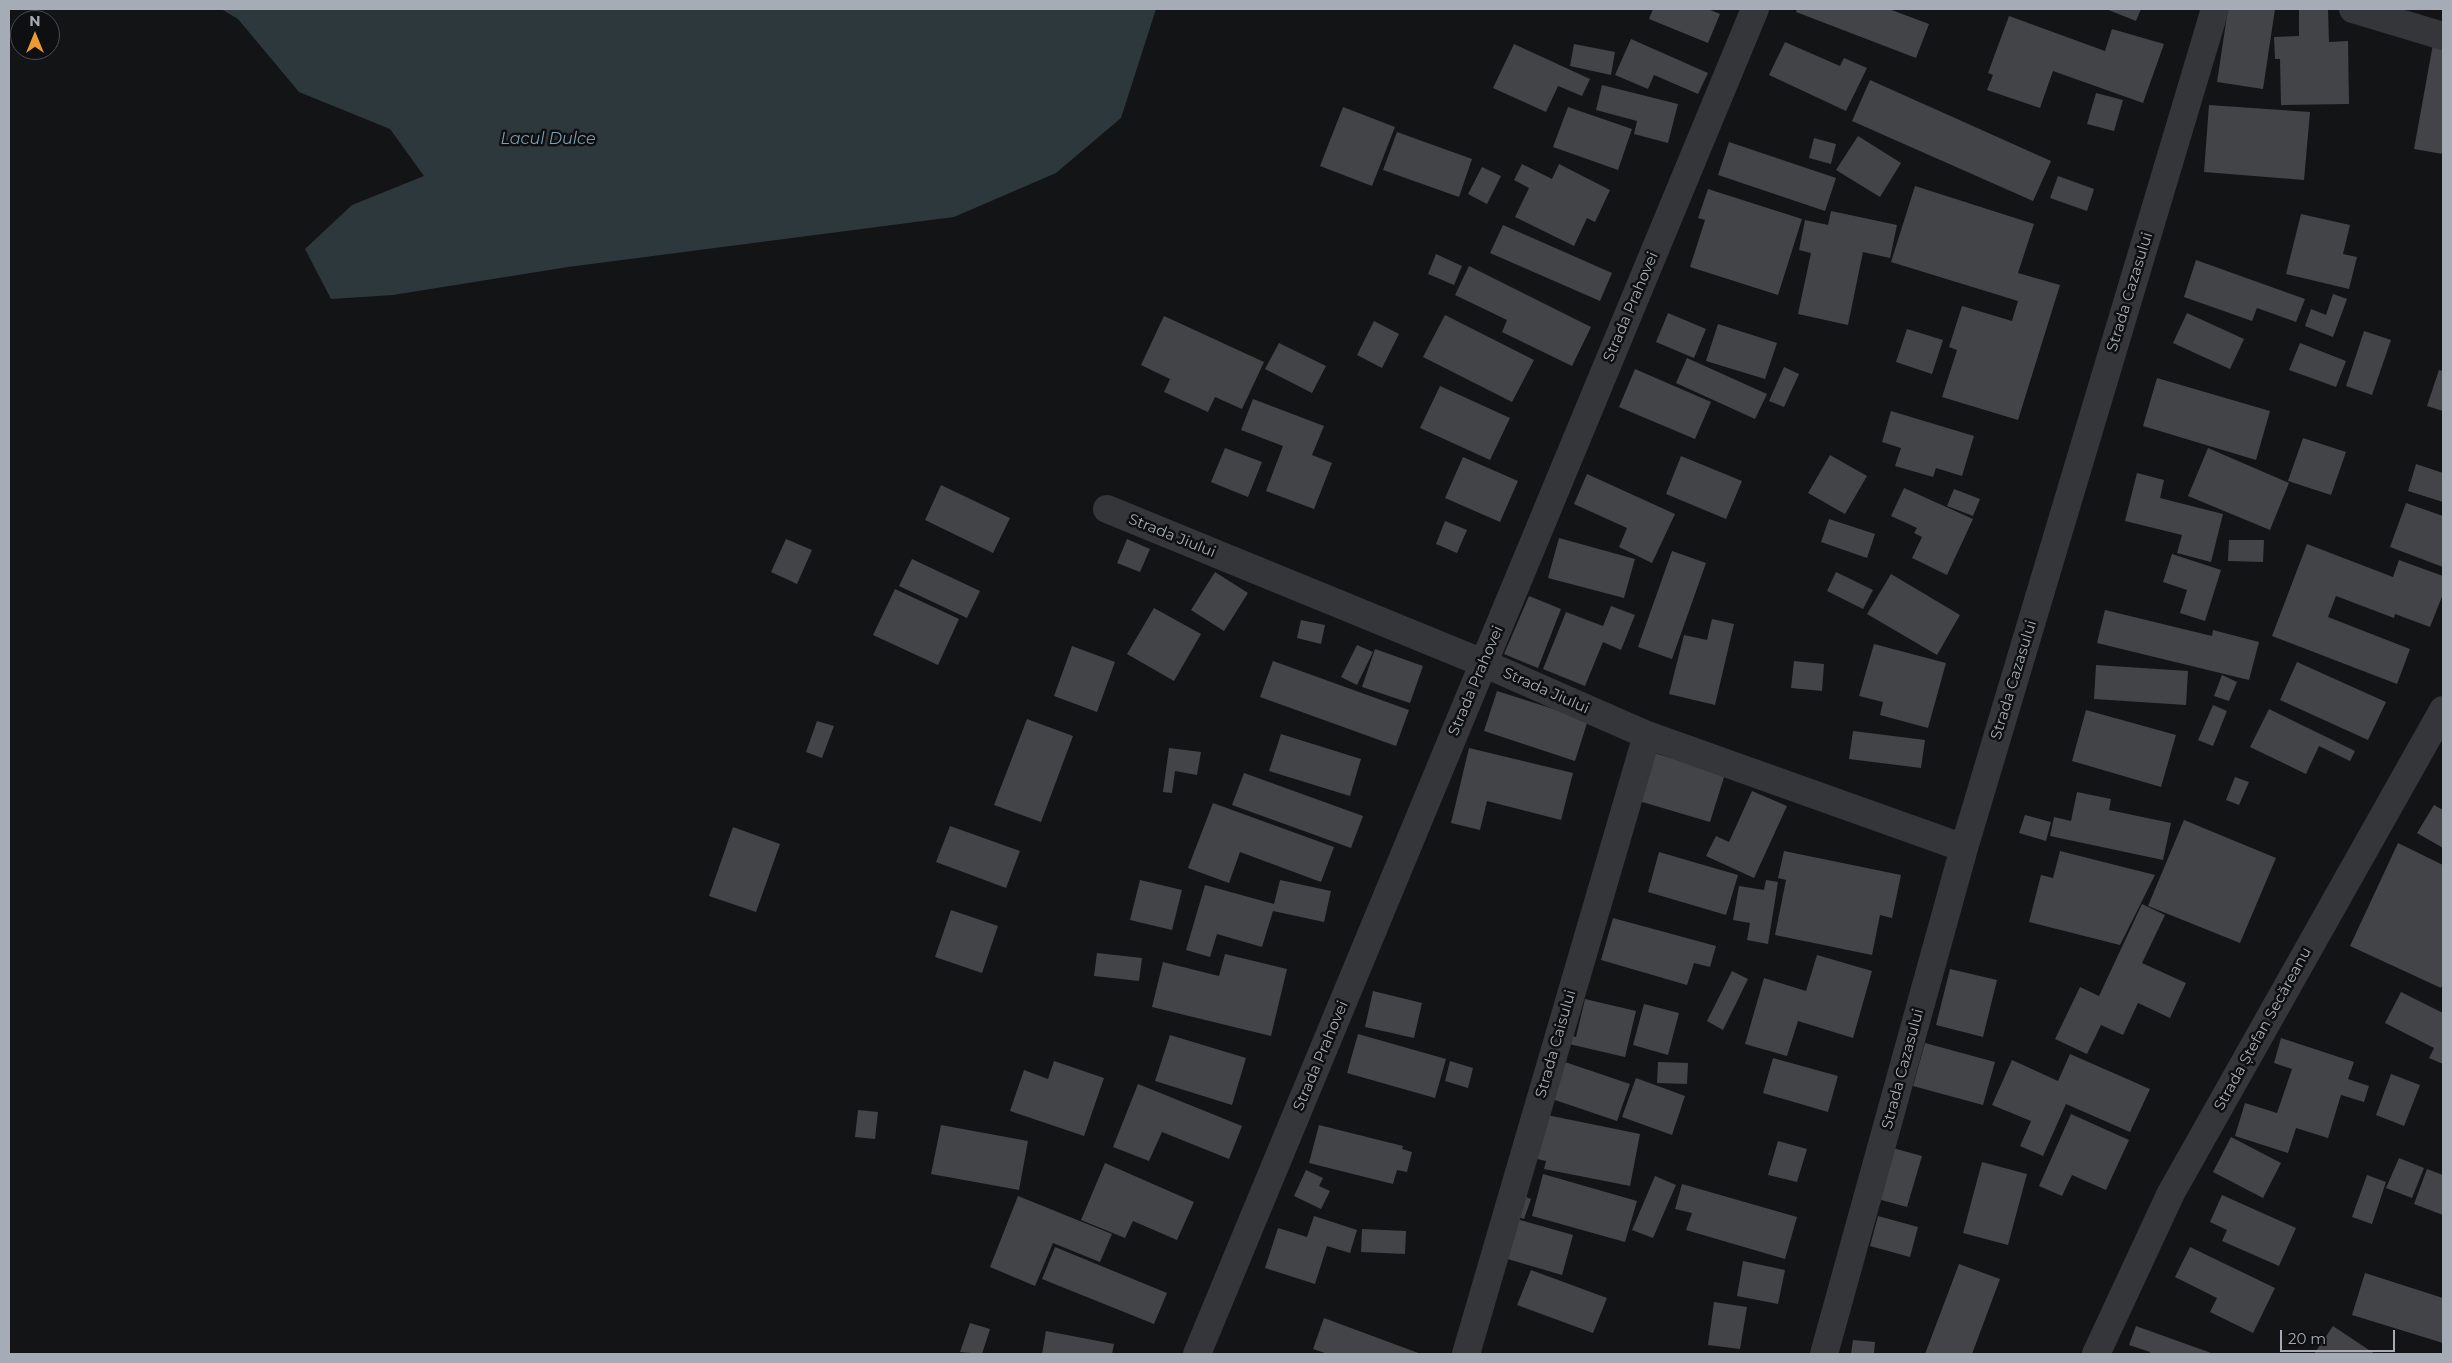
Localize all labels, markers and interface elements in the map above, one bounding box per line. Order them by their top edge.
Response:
north arrow [10,10,60,60]
text: N [29,12,41,30]
water label: Lacul Dulce [500,129,596,149]
street label: Strada Cazasului [2103,230,2157,354]
street label: Strada Prahovei [1600,249,1662,365]
street label: Strada Jiului [1126,510,1218,562]
street label: Strada Cazasului [1987,618,2041,742]
street label: Strada Prahovei [1445,623,1507,739]
street label: Strada Jiului [1500,664,1592,718]
street label: Strada Ștefan Secăreanu [2211,944,2315,1114]
street label: Strada Caisului [1532,988,1580,1100]
street label: Strada Prahovei [1290,998,1352,1114]
street label: Strada Cazasului [1878,1007,1928,1131]
scale bar [2282,1320,2397,1352]
text: 20 m [2288,1329,2326,1348]

